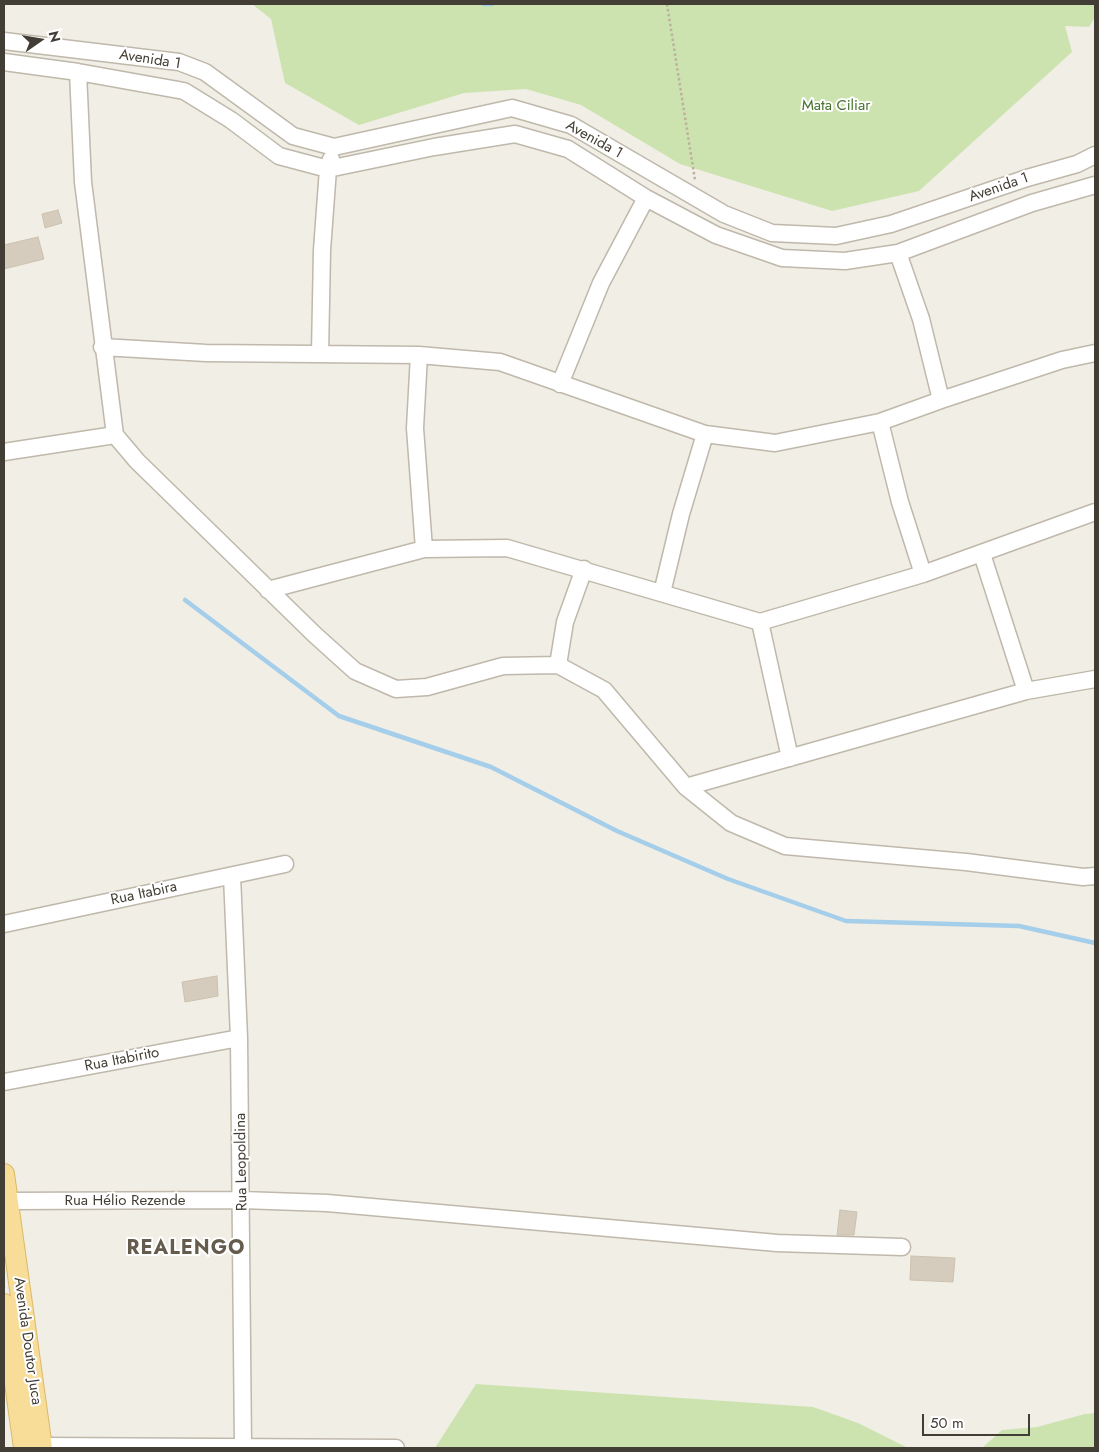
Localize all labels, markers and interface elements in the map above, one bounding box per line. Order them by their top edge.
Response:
north arrow [15,15,65,65]
text: N [44,29,66,44]
street label: Avenida 1 [118,46,182,74]
park label: Mata Ciliar [802,97,870,115]
street label: Avenida 1 [563,117,625,163]
street label: Avenida 1 [967,169,1031,207]
street label: Rua Itabira [109,878,179,910]
street label: Rua Itabirito [83,1044,161,1076]
street label: Rua Leopoldina [232,1113,252,1211]
street label: Rua Hélio Rezende [65,1192,185,1210]
district label: REALENGO [126,1237,246,1261]
street label: Avenida Doutor Juca [9,1276,45,1406]
scale bar [924,1404,1032,1436]
text: 50 m [930,1412,964,1434]

